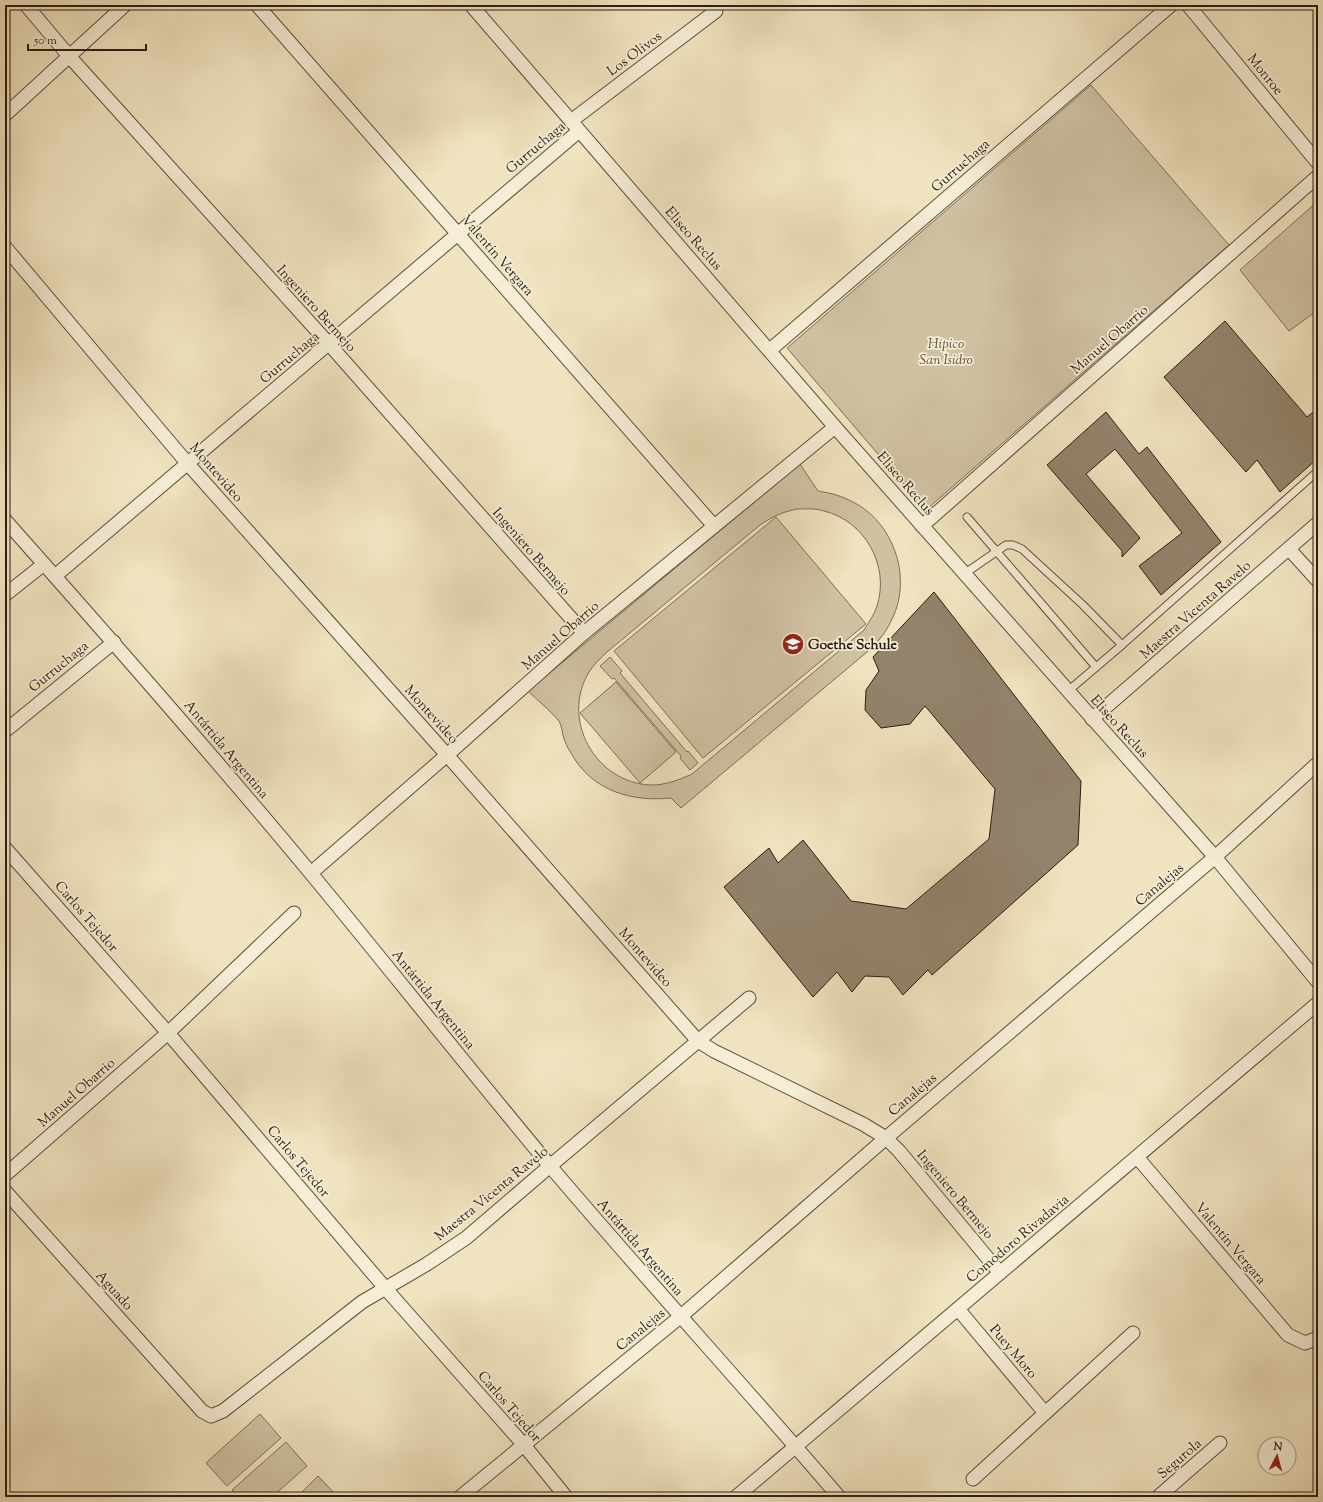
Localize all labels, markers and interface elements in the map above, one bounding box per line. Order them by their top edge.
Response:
scale bar [28,26,146,52]
street label: Los Olivos [603,27,667,82]
text: 50 m [33,32,57,50]
street label: Monroe [1242,50,1287,100]
street label: Gurruchaga [502,117,571,179]
street label: Gurruchaga [928,135,995,198]
street label: Eliseo Reclus [659,203,726,276]
street label: Valentín Vergara [456,211,538,302]
street label: Ingeniero Bermejo [271,262,360,357]
street label: Manuel Obarrio [1067,301,1154,380]
street label: Gurruchaga [256,327,325,389]
park label: Hípico San Isidro [919,335,973,371]
street label: Montevideo [184,439,247,508]
street label: Eliseo Reclus [871,448,938,521]
street label: Ingeniero Bermejo [487,504,575,601]
street label: Maestra Vicenta Ravelo [1136,556,1256,664]
street label: Manuel Obarrio [518,597,605,676]
school or university icon: Goethe Schule [780,631,806,657]
place label: Goethe Schule [808,636,897,656]
street label: Gurruchaga [25,637,94,698]
street label: Montevideo [399,682,463,749]
street label: Eliseo Reclus [1085,691,1152,763]
street label: Antártida Argentina [178,697,273,804]
street label: Canalejas [1132,859,1189,912]
street label: Carlos Tejedor [49,877,123,958]
street label: Montevideo [613,924,676,993]
street label: Antártida Argentina [386,946,479,1055]
street label: Manuel Obarrio [34,1054,121,1133]
street label: Canalejas [885,1069,942,1122]
street label: Carlos Tejedor [261,1122,334,1203]
street label: Maestra Vicenta Ravelo [431,1142,554,1247]
street label: Ingeniero Bermejo [911,1146,998,1244]
street label: Comodoro Rivadavia [963,1190,1074,1288]
street label: Antártida Argentina [592,1195,688,1302]
street label: Valentín Vergara [1189,1199,1270,1290]
street label: Aguado [90,1267,137,1316]
street label: Canalejas [612,1304,670,1357]
street label: Puey Moro [984,1321,1041,1384]
street label: Carlos Tejedor [472,1367,546,1448]
street label: Segurola [1154,1434,1207,1484]
north arrow [1257,1436,1297,1476]
text: N [1272,1439,1283,1455]

